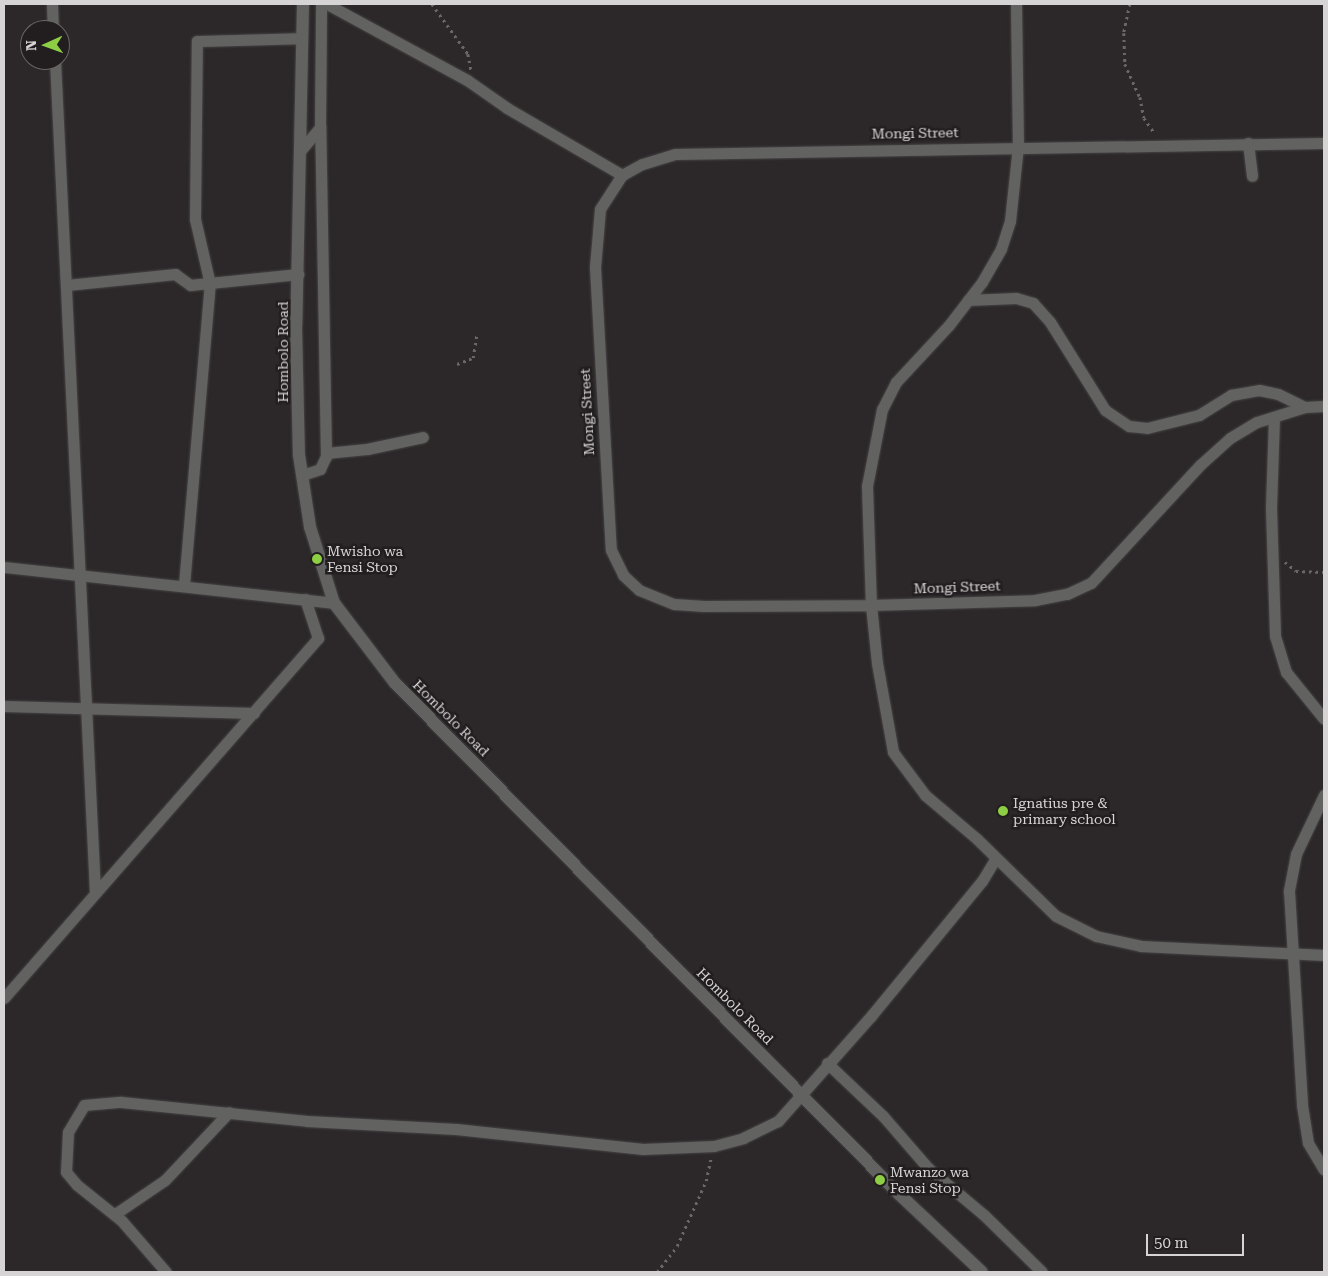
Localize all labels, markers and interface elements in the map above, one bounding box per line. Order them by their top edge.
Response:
north arrow [20,20,70,70]
text: N [23,40,39,51]
street label: Mongi Street [871,124,959,142]
street label: Hombolo Road [275,301,291,403]
street label: Mongi Street [576,368,598,456]
place label: Mwisho wa Fensi Stop [327,543,403,576]
marker: Mwisho wa Fensi Stop [311,553,323,565]
street label: Mongi Street [913,577,1001,597]
street label: Hombolo Road [409,676,493,760]
place label: Ignatius pre & primary school [1013,795,1116,828]
marker: Ignatius pre & primary school [997,805,1009,817]
street label: Hombolo Road [693,964,777,1048]
place label: Mwanzo wa Fensi Stop [890,1164,969,1196]
marker: Mwanzo wa Fensi Stop [874,1174,886,1186]
scale bar [1148,1224,1246,1256]
text: 50 m [1154,1234,1188,1252]

